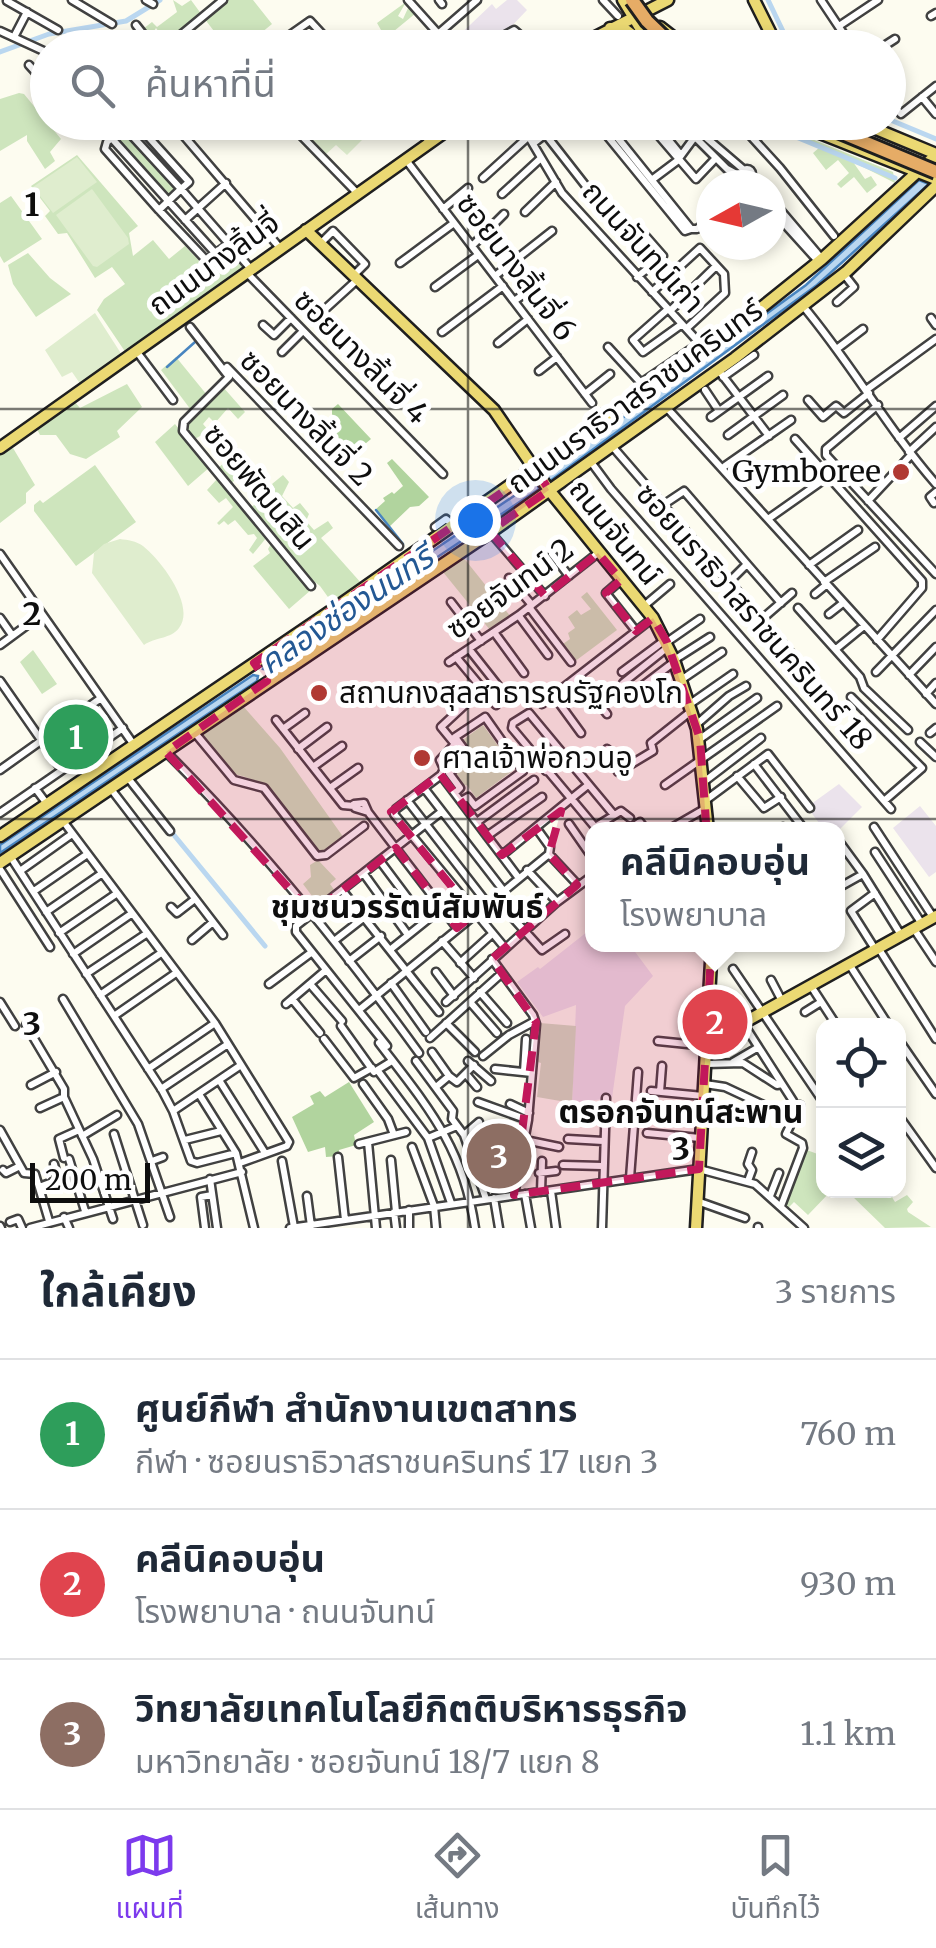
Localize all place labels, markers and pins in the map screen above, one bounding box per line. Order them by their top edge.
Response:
place label: Gymboree [732,452,881,490]
marker: Gymboree [890,461,912,483]
place label: สถานกงสุลสาธารณรัฐคองโก [339,673,683,711]
marker: สถานกงสุลสาธารณรัฐคองโก [308,682,330,704]
pin: 1 [44,700,108,774]
place label: ศาลเจ้าพ่อกวนอู [442,738,633,776]
marker: ศาลเจ้าพ่อกวนอู [411,747,433,769]
pin: 2 [682,984,748,1060]
pin: 3 [466,1118,532,1194]

